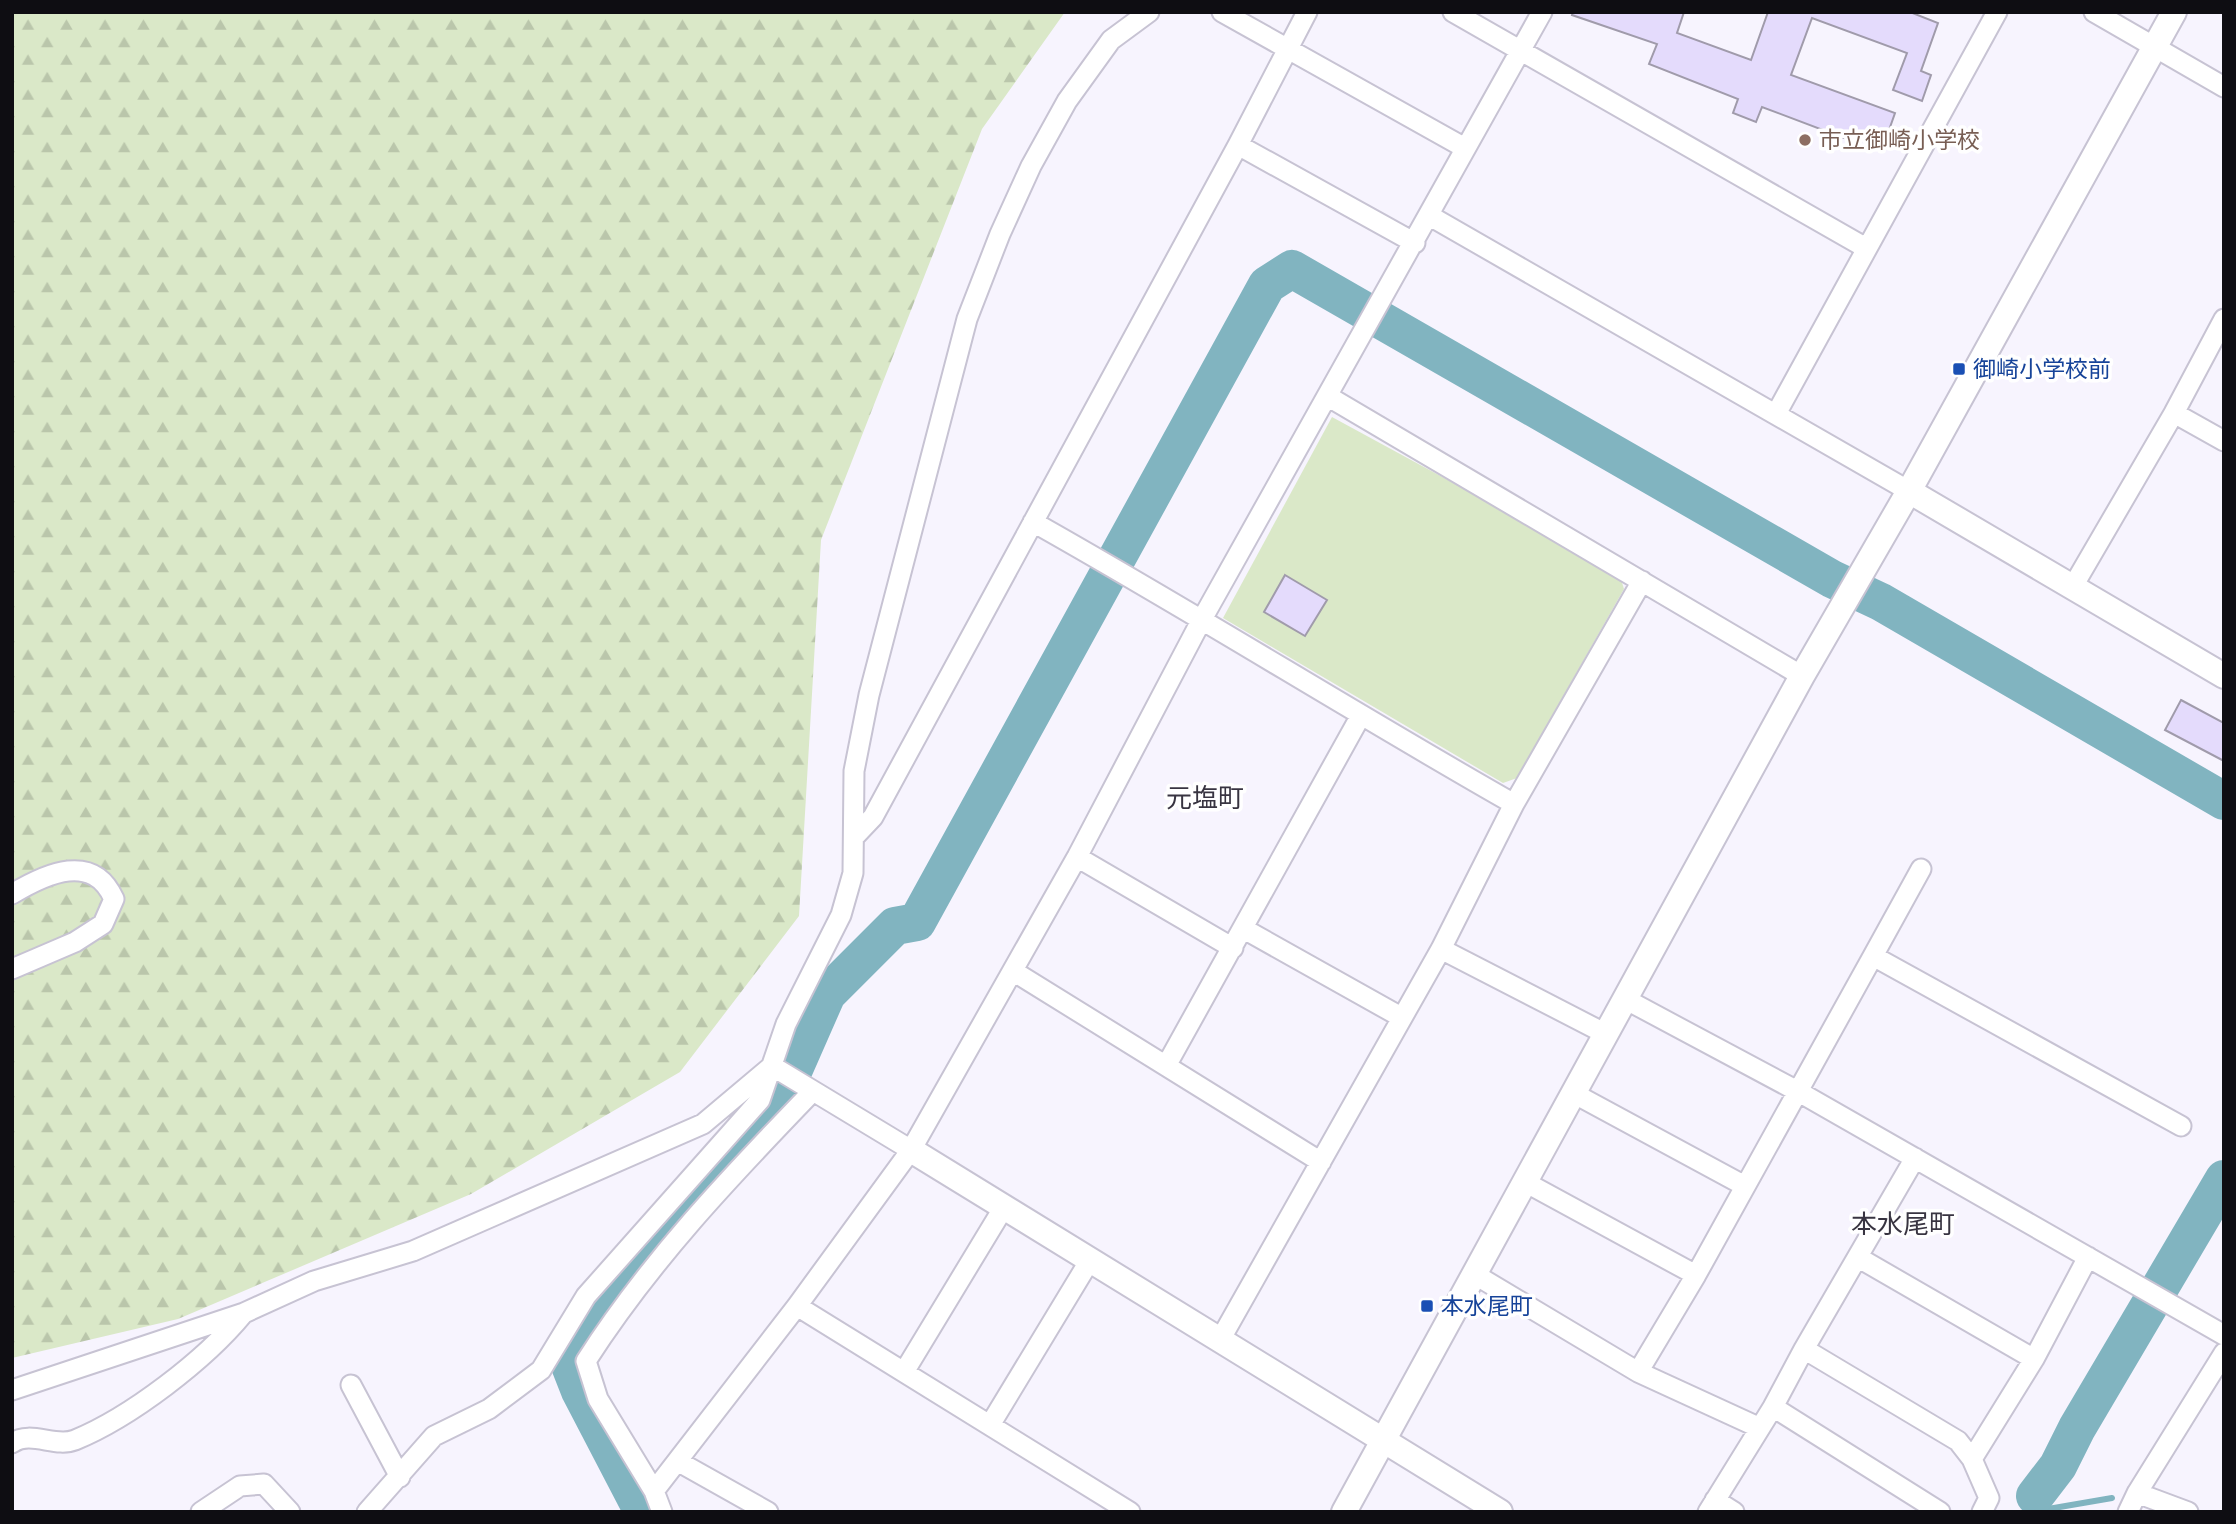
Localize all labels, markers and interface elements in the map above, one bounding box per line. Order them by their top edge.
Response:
place label: 市立御崎小学校 [1819,126,1980,154]
marker: 市立御崎小学校 [1797,132,1813,148]
place label: 御崎小学校前 [1973,355,2111,383]
marker: 御崎小学校前 [1951,361,1967,377]
district label: 元塩町 [1166,782,1244,814]
district label: 本水尾町 [1851,1208,1955,1240]
place label: 本水尾町 [1441,1292,1533,1320]
marker: 本水尾町 [1419,1298,1435,1314]

